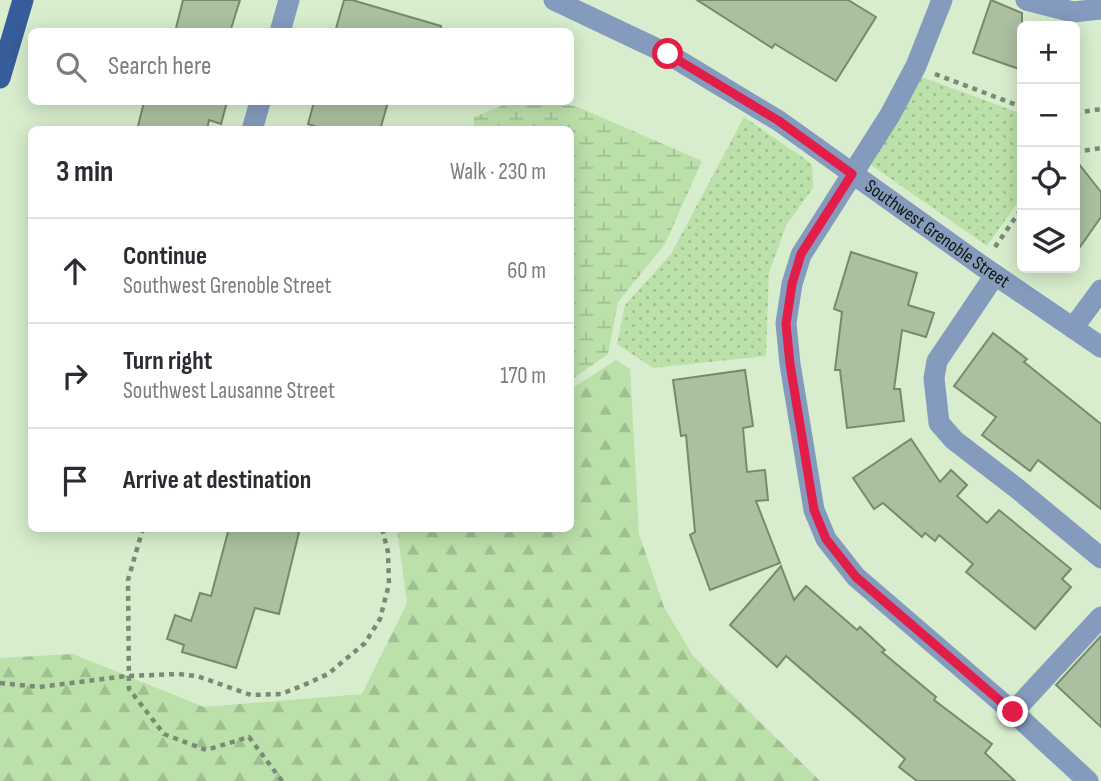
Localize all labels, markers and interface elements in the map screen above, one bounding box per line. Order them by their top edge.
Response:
map controls [1017,21,1080,273]
button: + [1017,21,1080,84]
search box [28,28,574,105]
route start [652,38,683,69]
icon: search [52,48,90,86]
text: Search here [108,51,211,82]
button: − [1017,84,1080,147]
button: locate [1017,147,1080,210]
text: 3 min [56,154,113,190]
text: Walk · 230 m [450,158,546,186]
street label: Southwest Grenoble Street [860,174,1014,293]
button: layers [1017,210,1080,273]
text: Continue [123,241,207,272]
icon: ahead [56,252,94,290]
text: 60 m [507,257,546,285]
text: Southwest Grenoble Street [123,272,332,300]
text: Turn right [123,346,212,377]
icon: right [56,357,94,395]
text: 170 m [500,362,546,390]
text: Southwest Lausanne Street [123,377,335,405]
icon: arrive [56,462,94,500]
text: Arrive at destination [123,465,311,496]
route end [997,696,1028,727]

